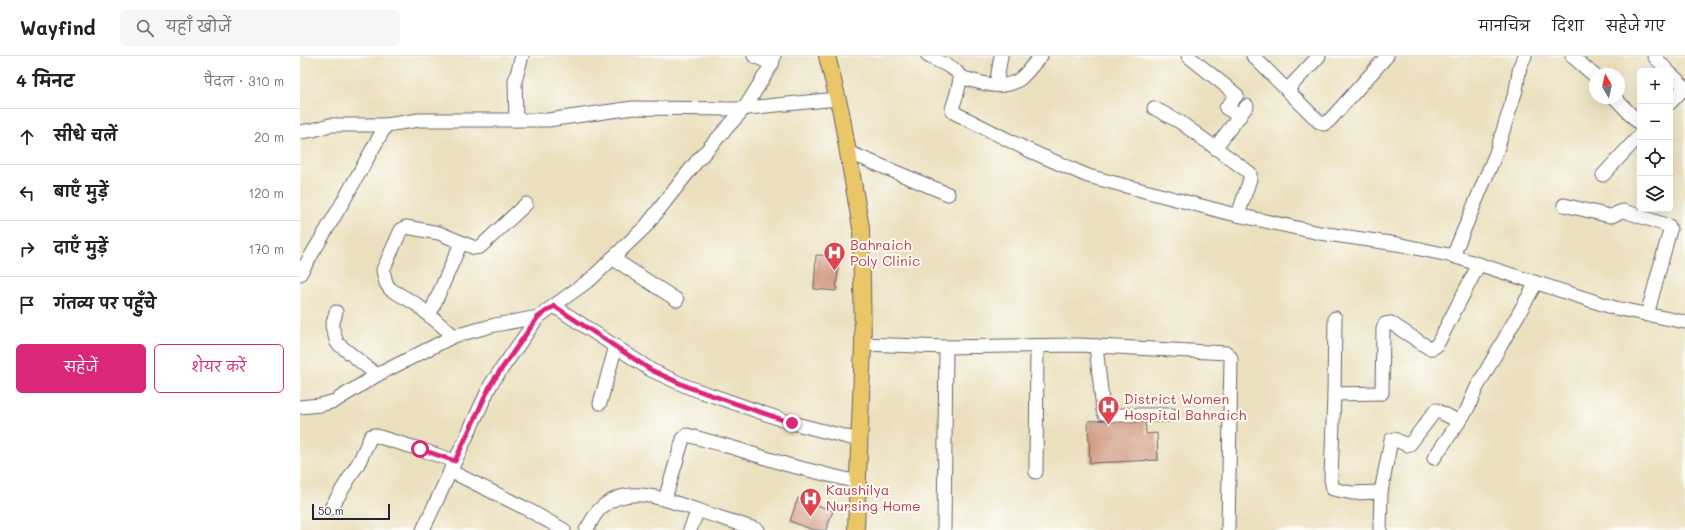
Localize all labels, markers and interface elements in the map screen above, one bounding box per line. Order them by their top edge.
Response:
search box [120,10,400,46]
text: Wayfind [20,15,96,40]
text: यहाँ खोजें [166,16,231,36]
text: मानचित्र [1479,16,1530,35]
text: दिशा [1552,16,1584,35]
text: सहेजे गए [1606,16,1665,35]
icon: search [134,17,156,39]
north arrow [1589,68,1625,104]
map controls [1637,68,1673,212]
button: + [1637,68,1673,104]
text: 4 मिनट [16,69,74,91]
text: पैदल · 310 m [204,72,284,89]
button: − [1637,104,1673,140]
text: सीधे चलें [54,125,117,145]
icon: ahead [16,126,38,148]
text: 20 m [254,128,284,145]
button: locate [1637,140,1673,176]
button: layers [1637,176,1673,212]
text: बाएँ मुड़ें [54,181,108,201]
icon: left [16,182,38,204]
text: 120 m [248,184,284,201]
place label: Bahraich Poly Clinic [850,235,920,270]
text: दाएँ मुड़ें [54,237,108,257]
icon: right [16,238,38,260]
text: 170 m [248,240,284,257]
hospital icon: Bahraich Poly Clinic [822,240,848,273]
text: गंतव्य पर पहुँचे [54,293,156,313]
icon: arrive [16,294,38,316]
button: सहेजें [16,344,146,393]
button: शेयर करें [154,344,284,393]
place label: District Women Hospital Bahraich [1124,389,1246,424]
hospital icon: District Women Hospital Bahraich [1095,394,1121,427]
route end [783,414,801,432]
route start [411,440,429,458]
place label: Kaushilya Nursing Home [826,480,921,515]
hospital icon: Kaushilya Nursing Home [798,485,824,518]
scale bar [312,502,390,521]
text: 50 m [318,503,344,518]

